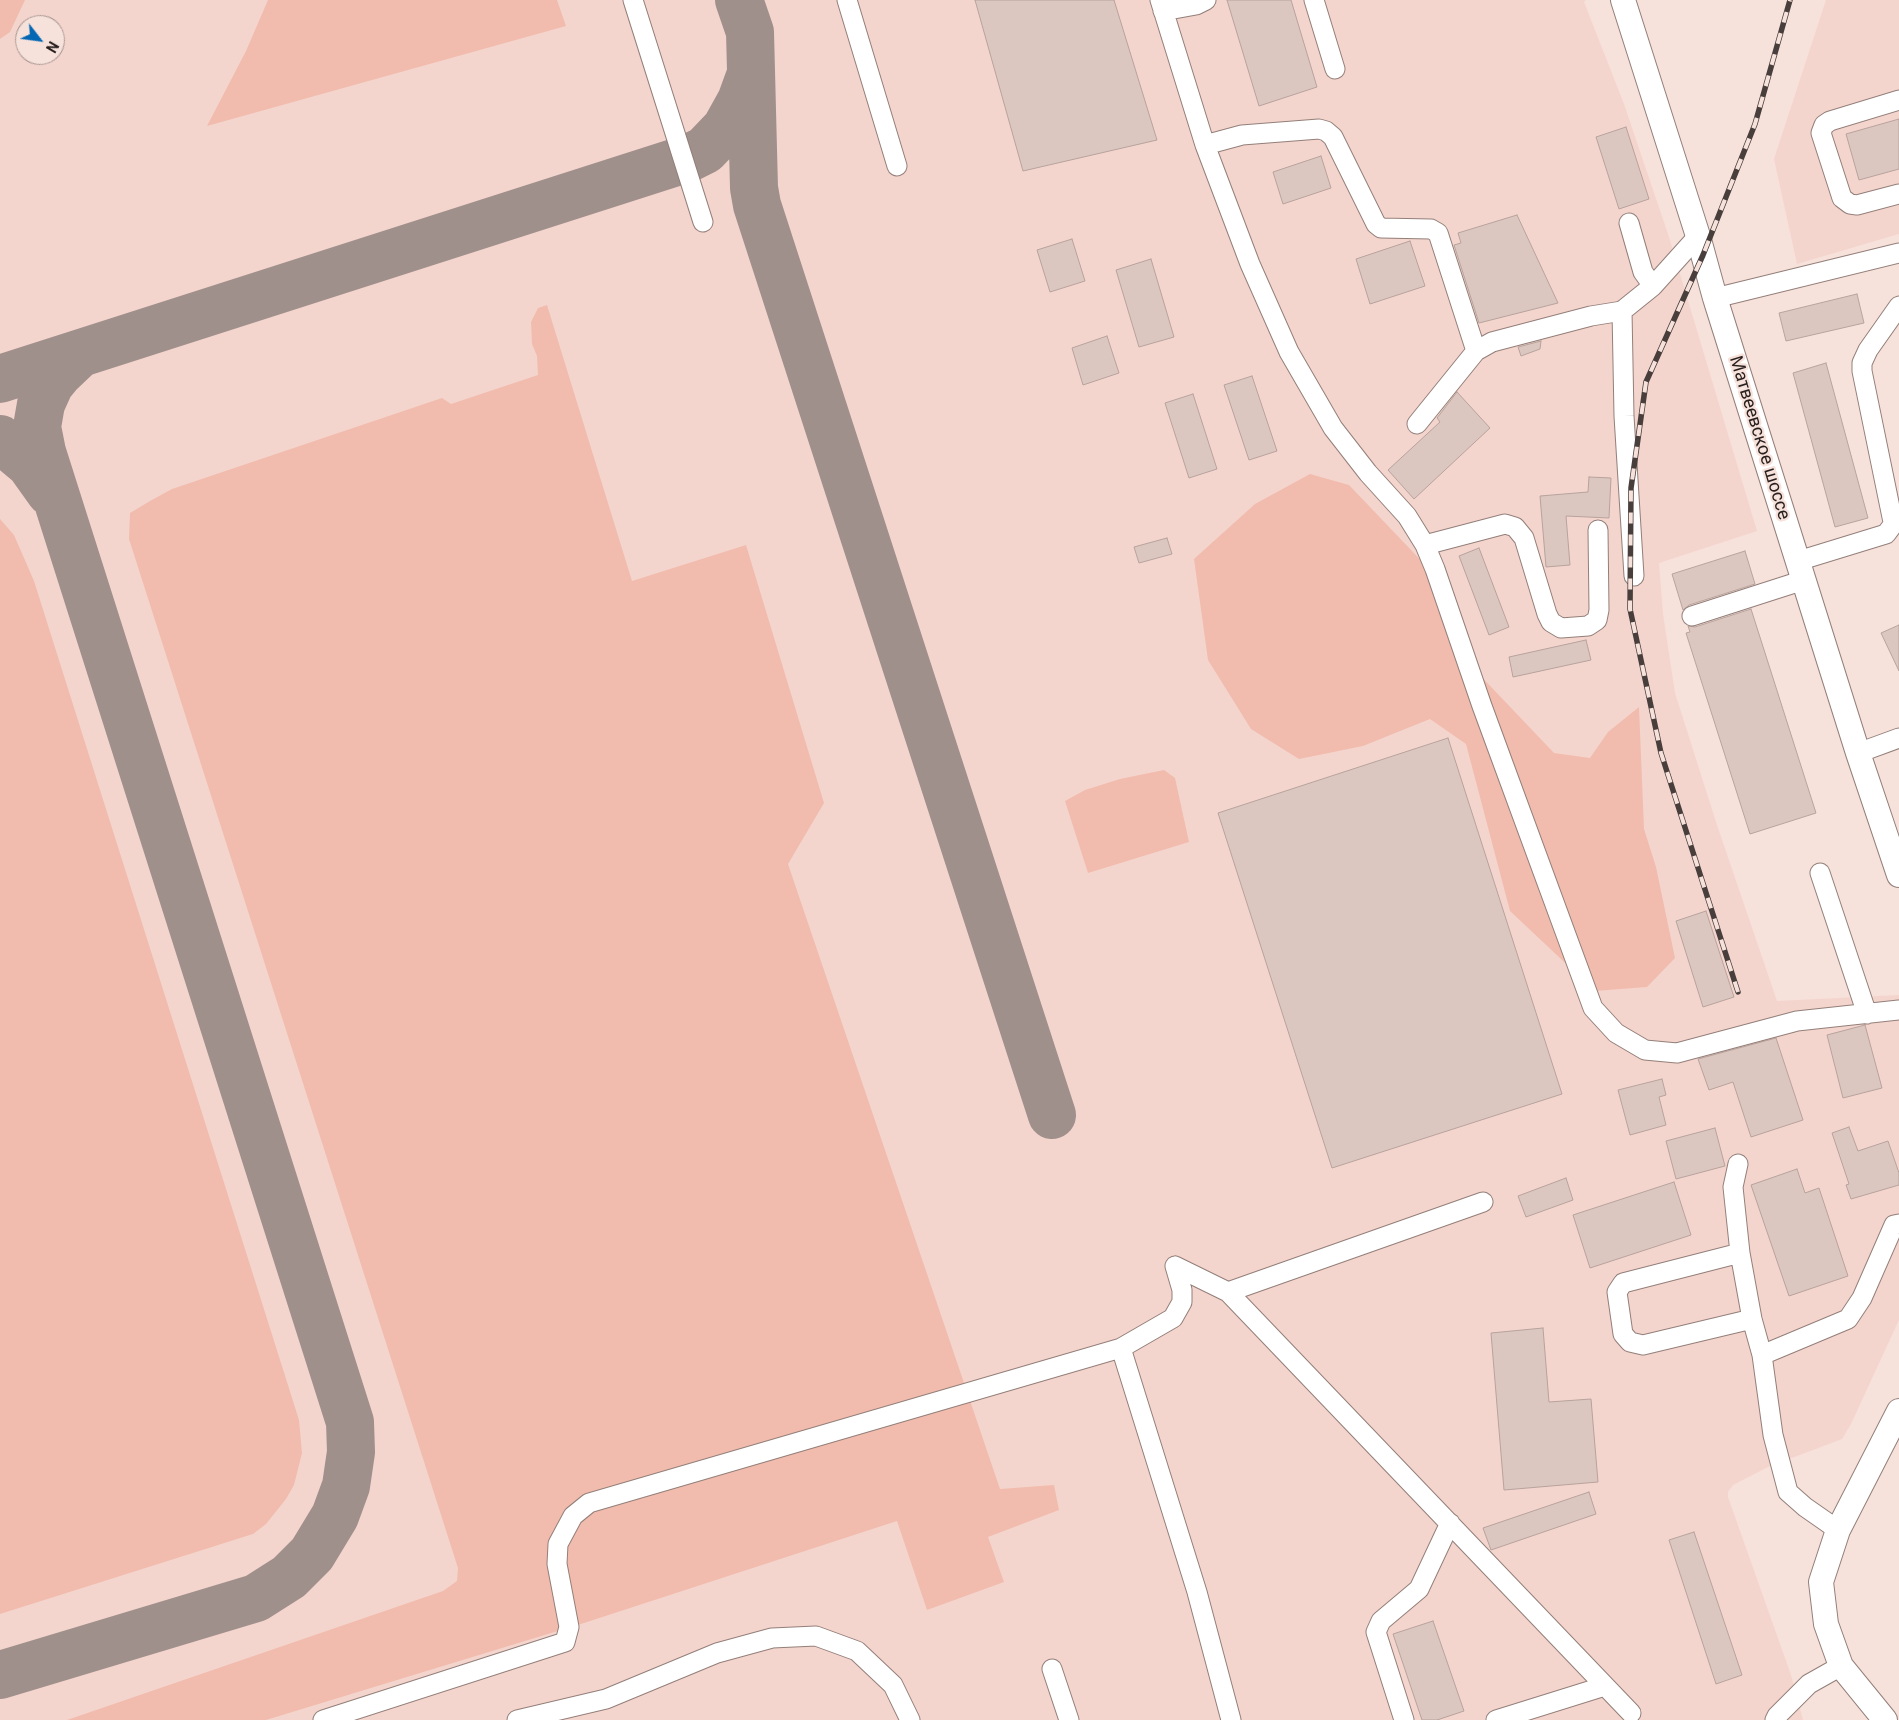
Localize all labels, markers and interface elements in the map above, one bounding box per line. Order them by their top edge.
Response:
north arrow [15,15,65,65]
text: N [43,39,62,55]
street label: Матвеевское шоссе [1724,353,1794,523]

